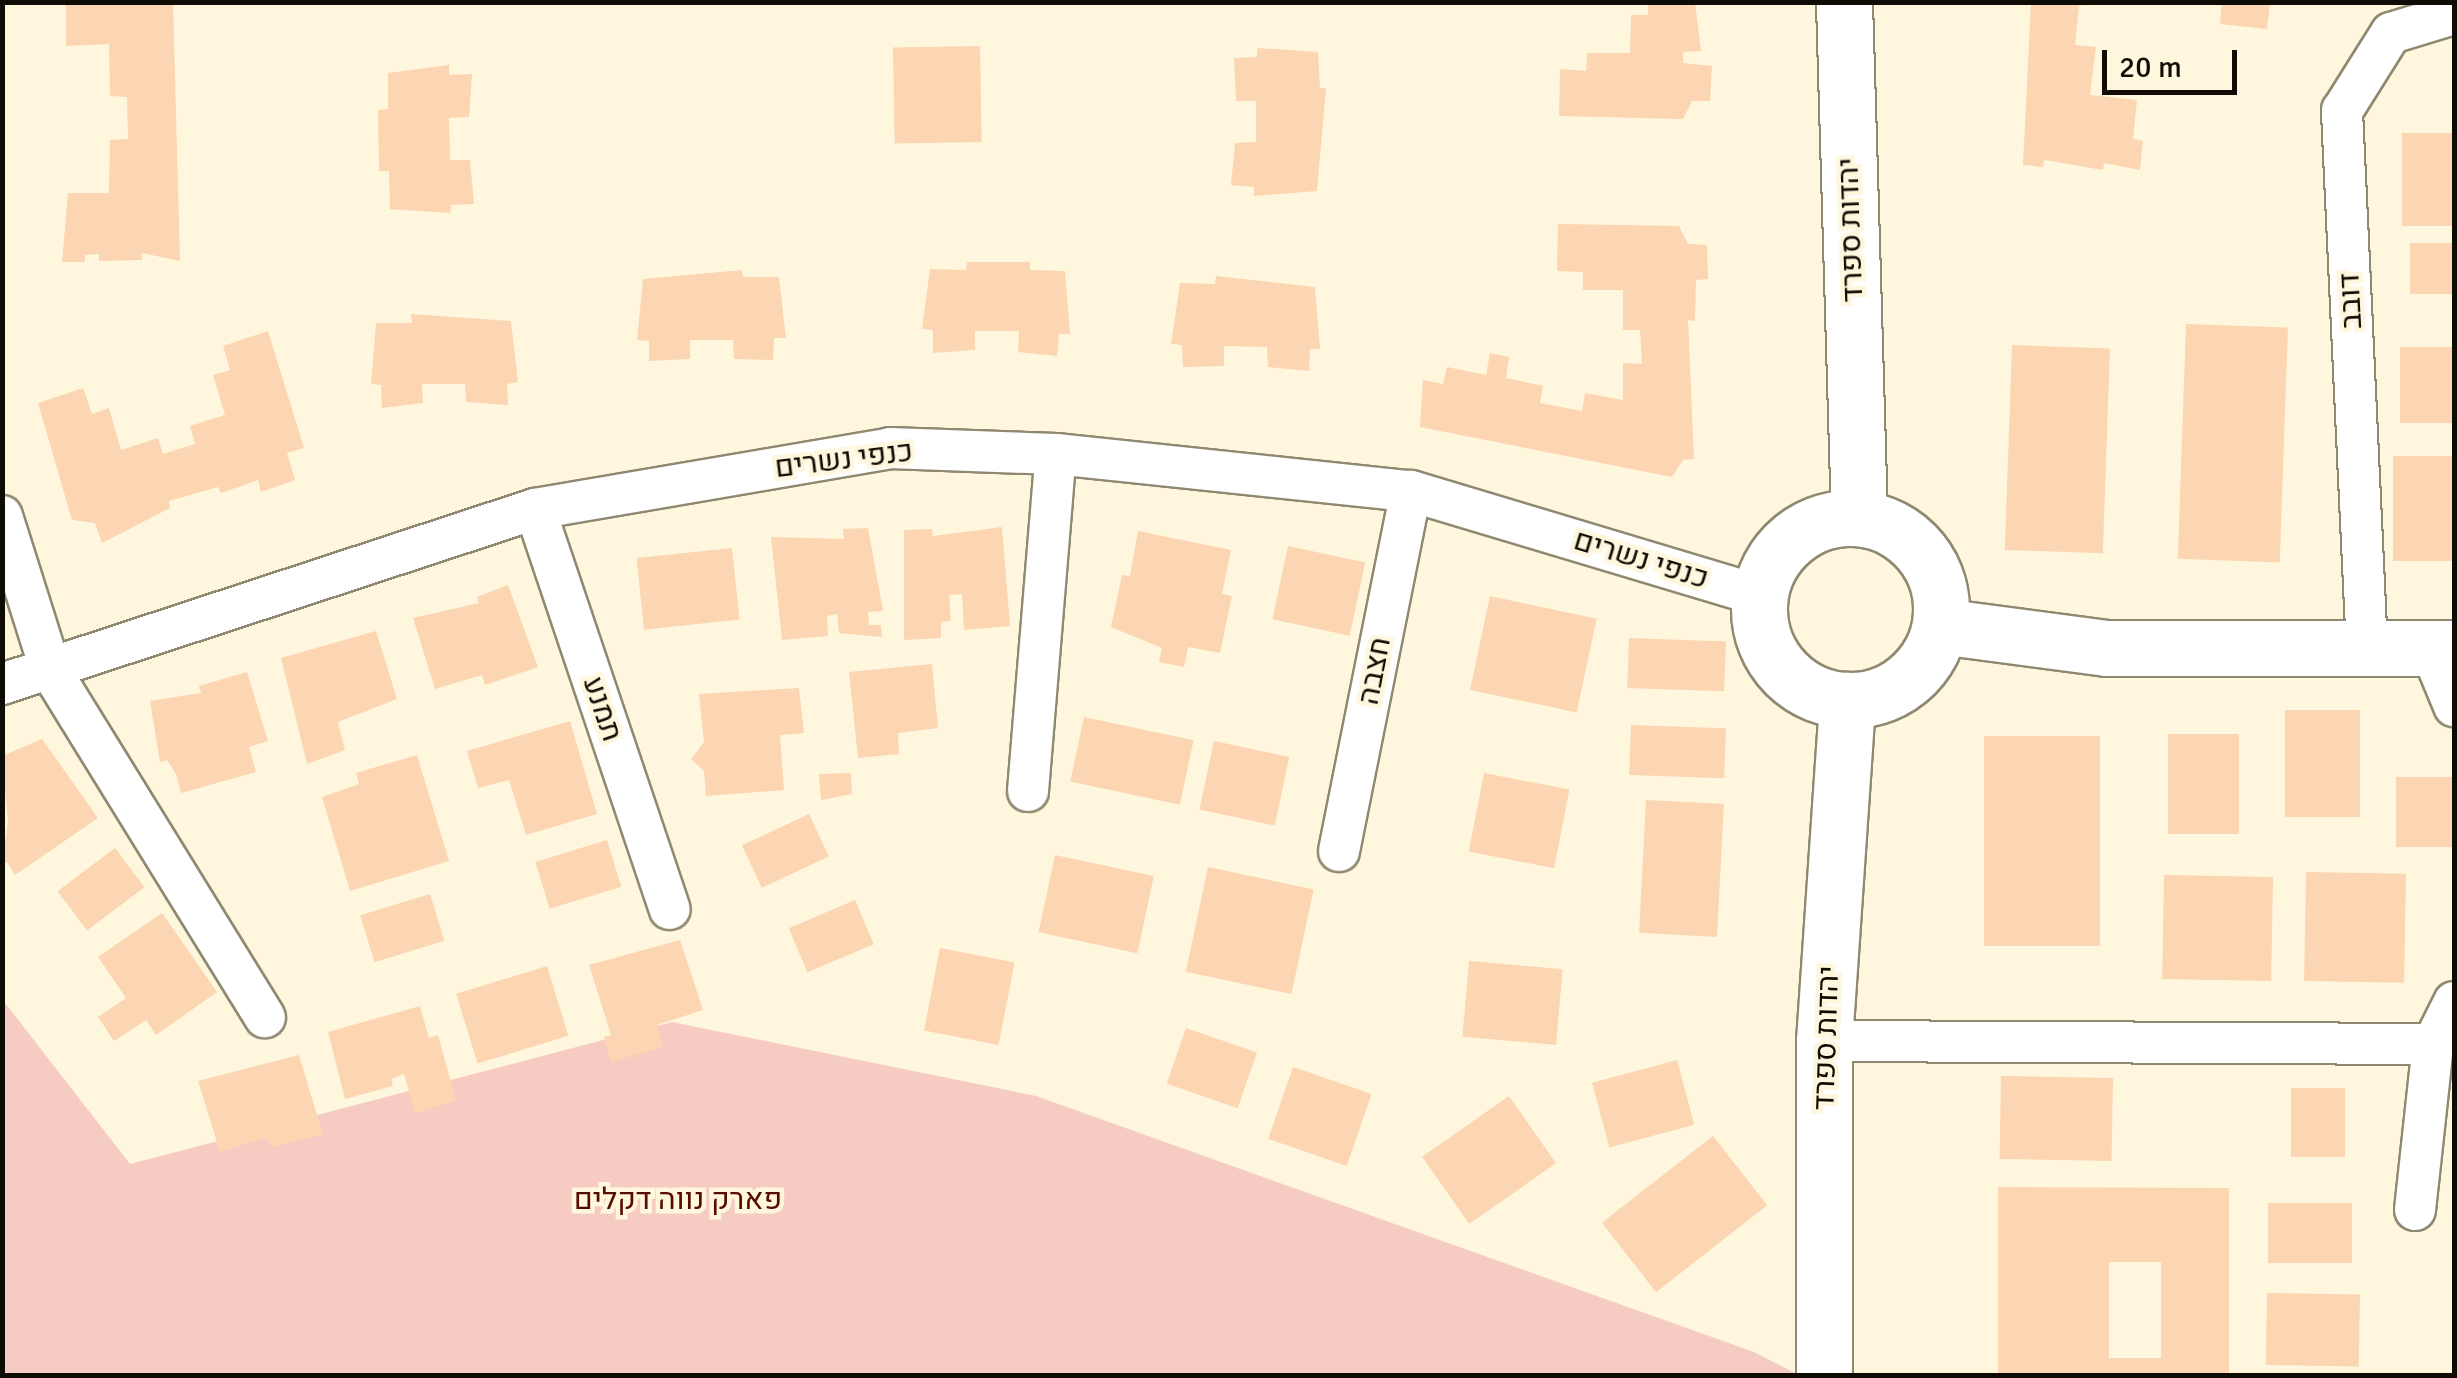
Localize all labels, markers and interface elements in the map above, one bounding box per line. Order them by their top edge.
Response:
scale bar [2107,30,2242,92]
text: 20 m [2119,49,2182,86]
street label: יהדות ספרד [1830,157,1872,303]
street label: דובב [2332,272,2370,330]
street label: כנפי נשרים [773,434,915,486]
street label: כנפי נשרים [1569,522,1713,598]
street label: חצבה [1351,634,1399,708]
street label: תמנע [574,672,630,746]
street label: יהדות ספרד [1806,965,1848,1111]
park label: פארק נווה דקלים [574,1182,782,1218]

